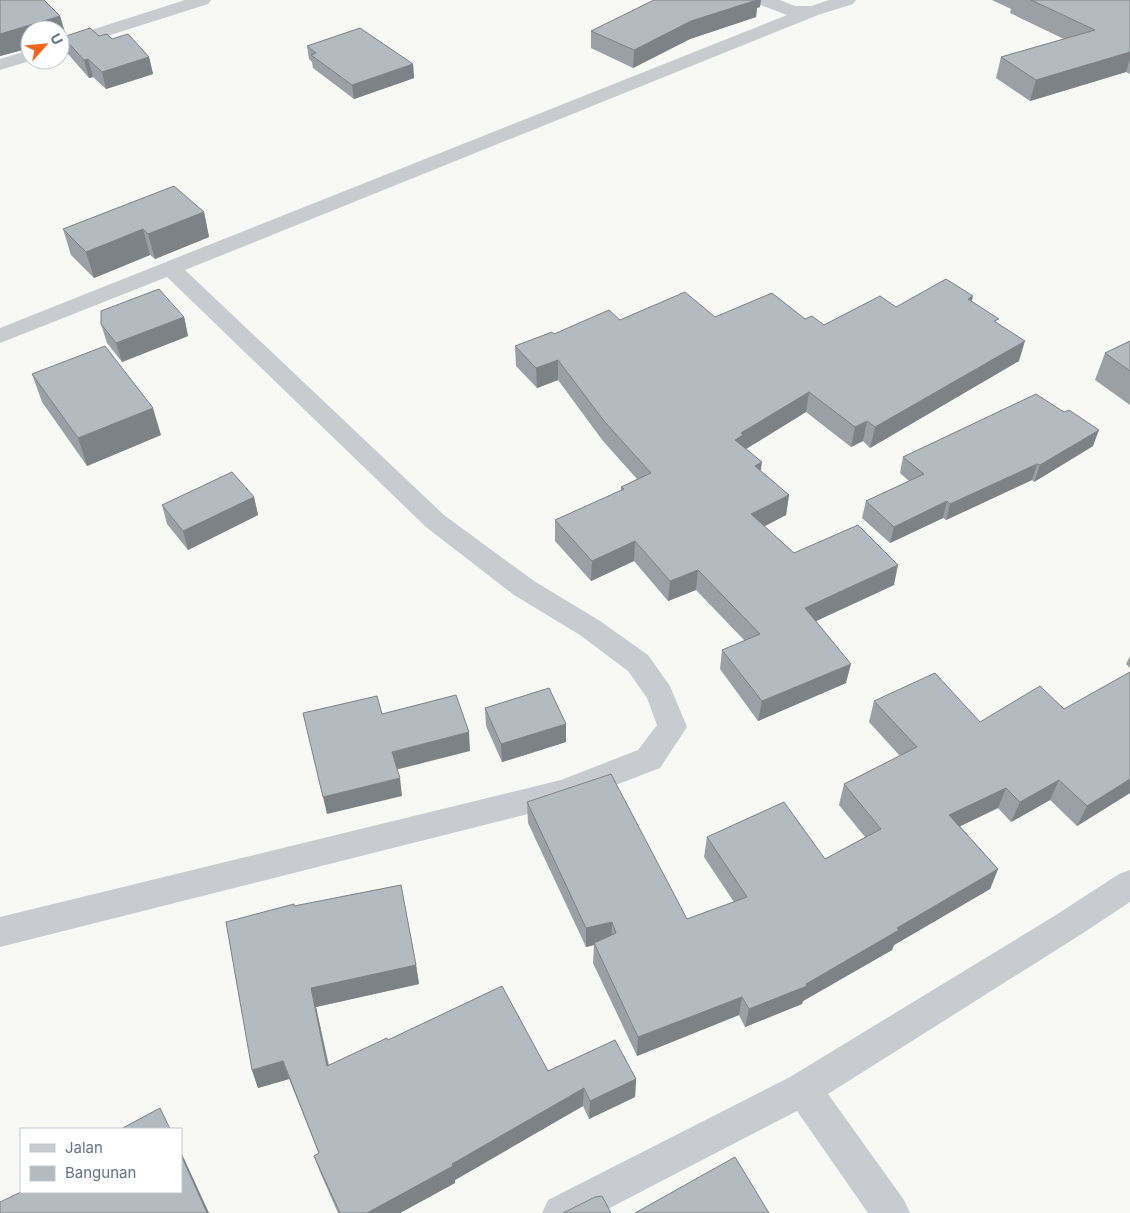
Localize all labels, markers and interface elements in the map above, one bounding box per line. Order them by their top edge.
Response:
north arrow [20,20,70,70]
text: U [47,30,67,47]
legend [20,1128,182,1193]
text: Jalan [65,1138,103,1157]
text: Bangunan [65,1163,136,1182]

